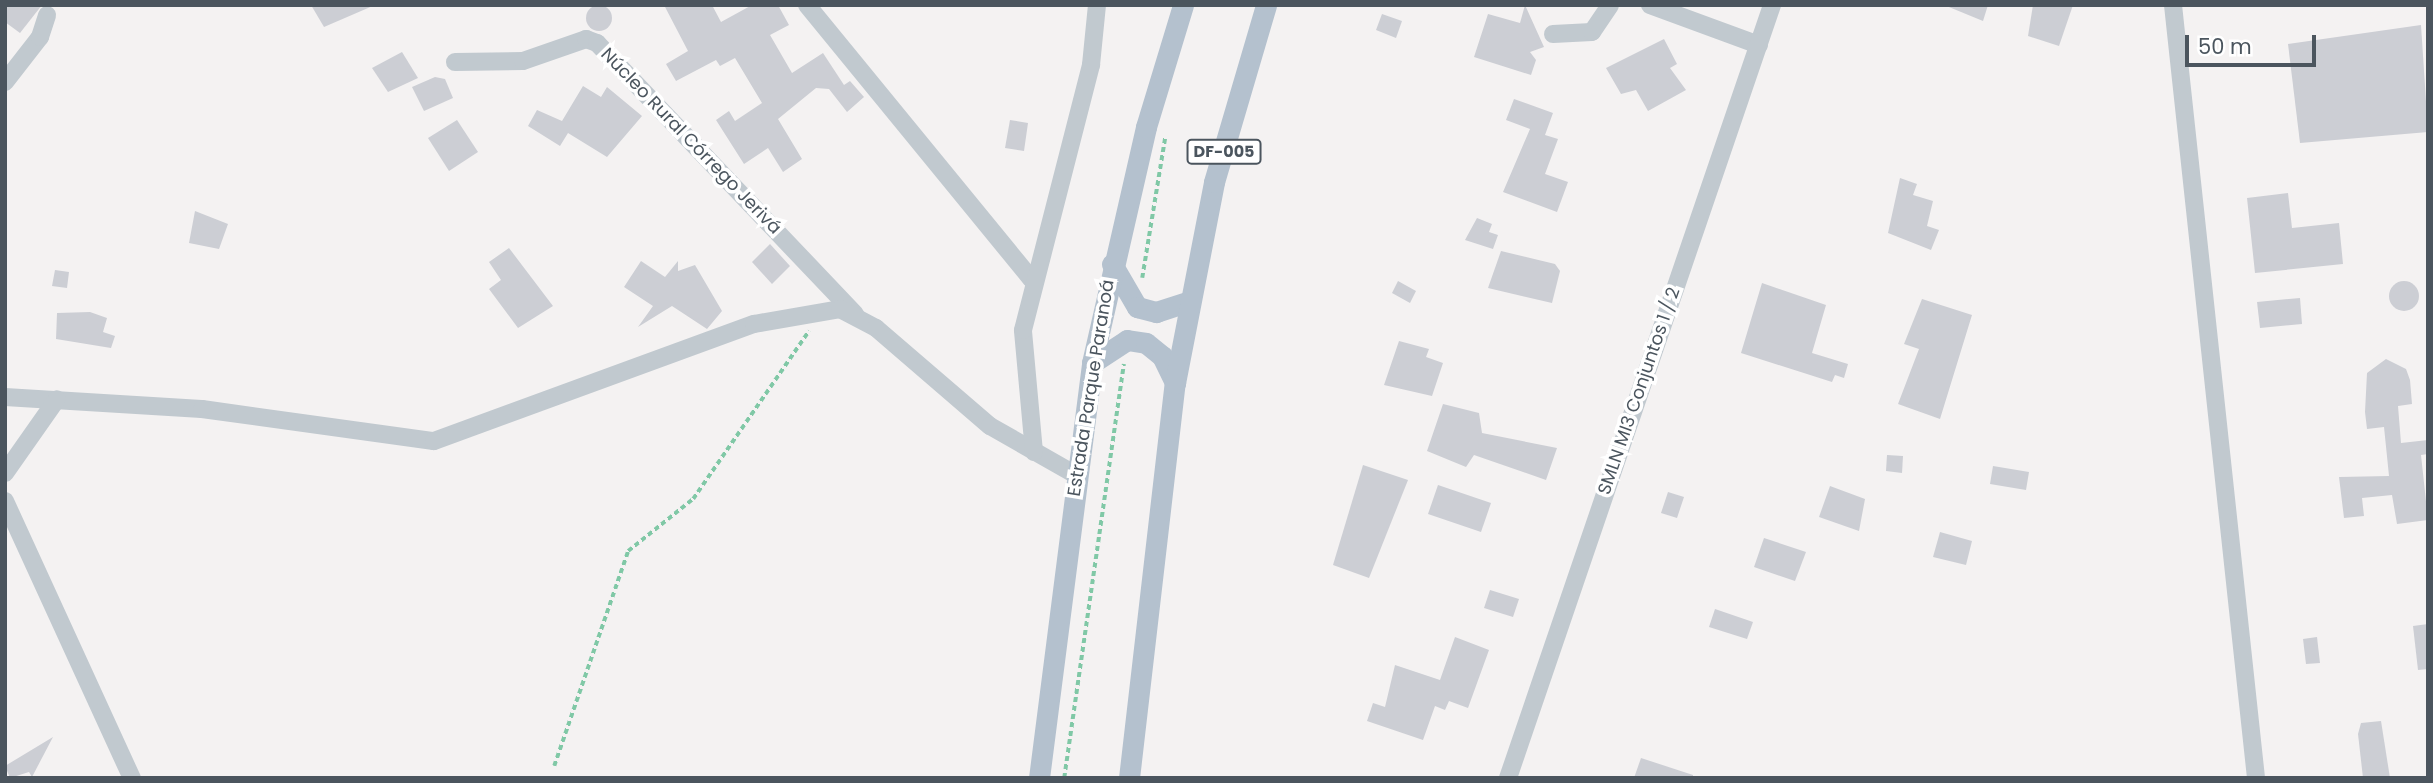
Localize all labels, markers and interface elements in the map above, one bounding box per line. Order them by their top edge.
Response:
scale bar [2188,21,2319,65]
text: 50 m [2198,32,2252,61]
street label: Núcleo Rural Córrego Jerivá [596,44,786,238]
road number: DF-005 [1186,140,1262,164]
street label: Estrada Parque Paranoá [1063,278,1119,498]
street label: SMLN MI3 Conjuntos 1 / 2 [1593,285,1685,497]

